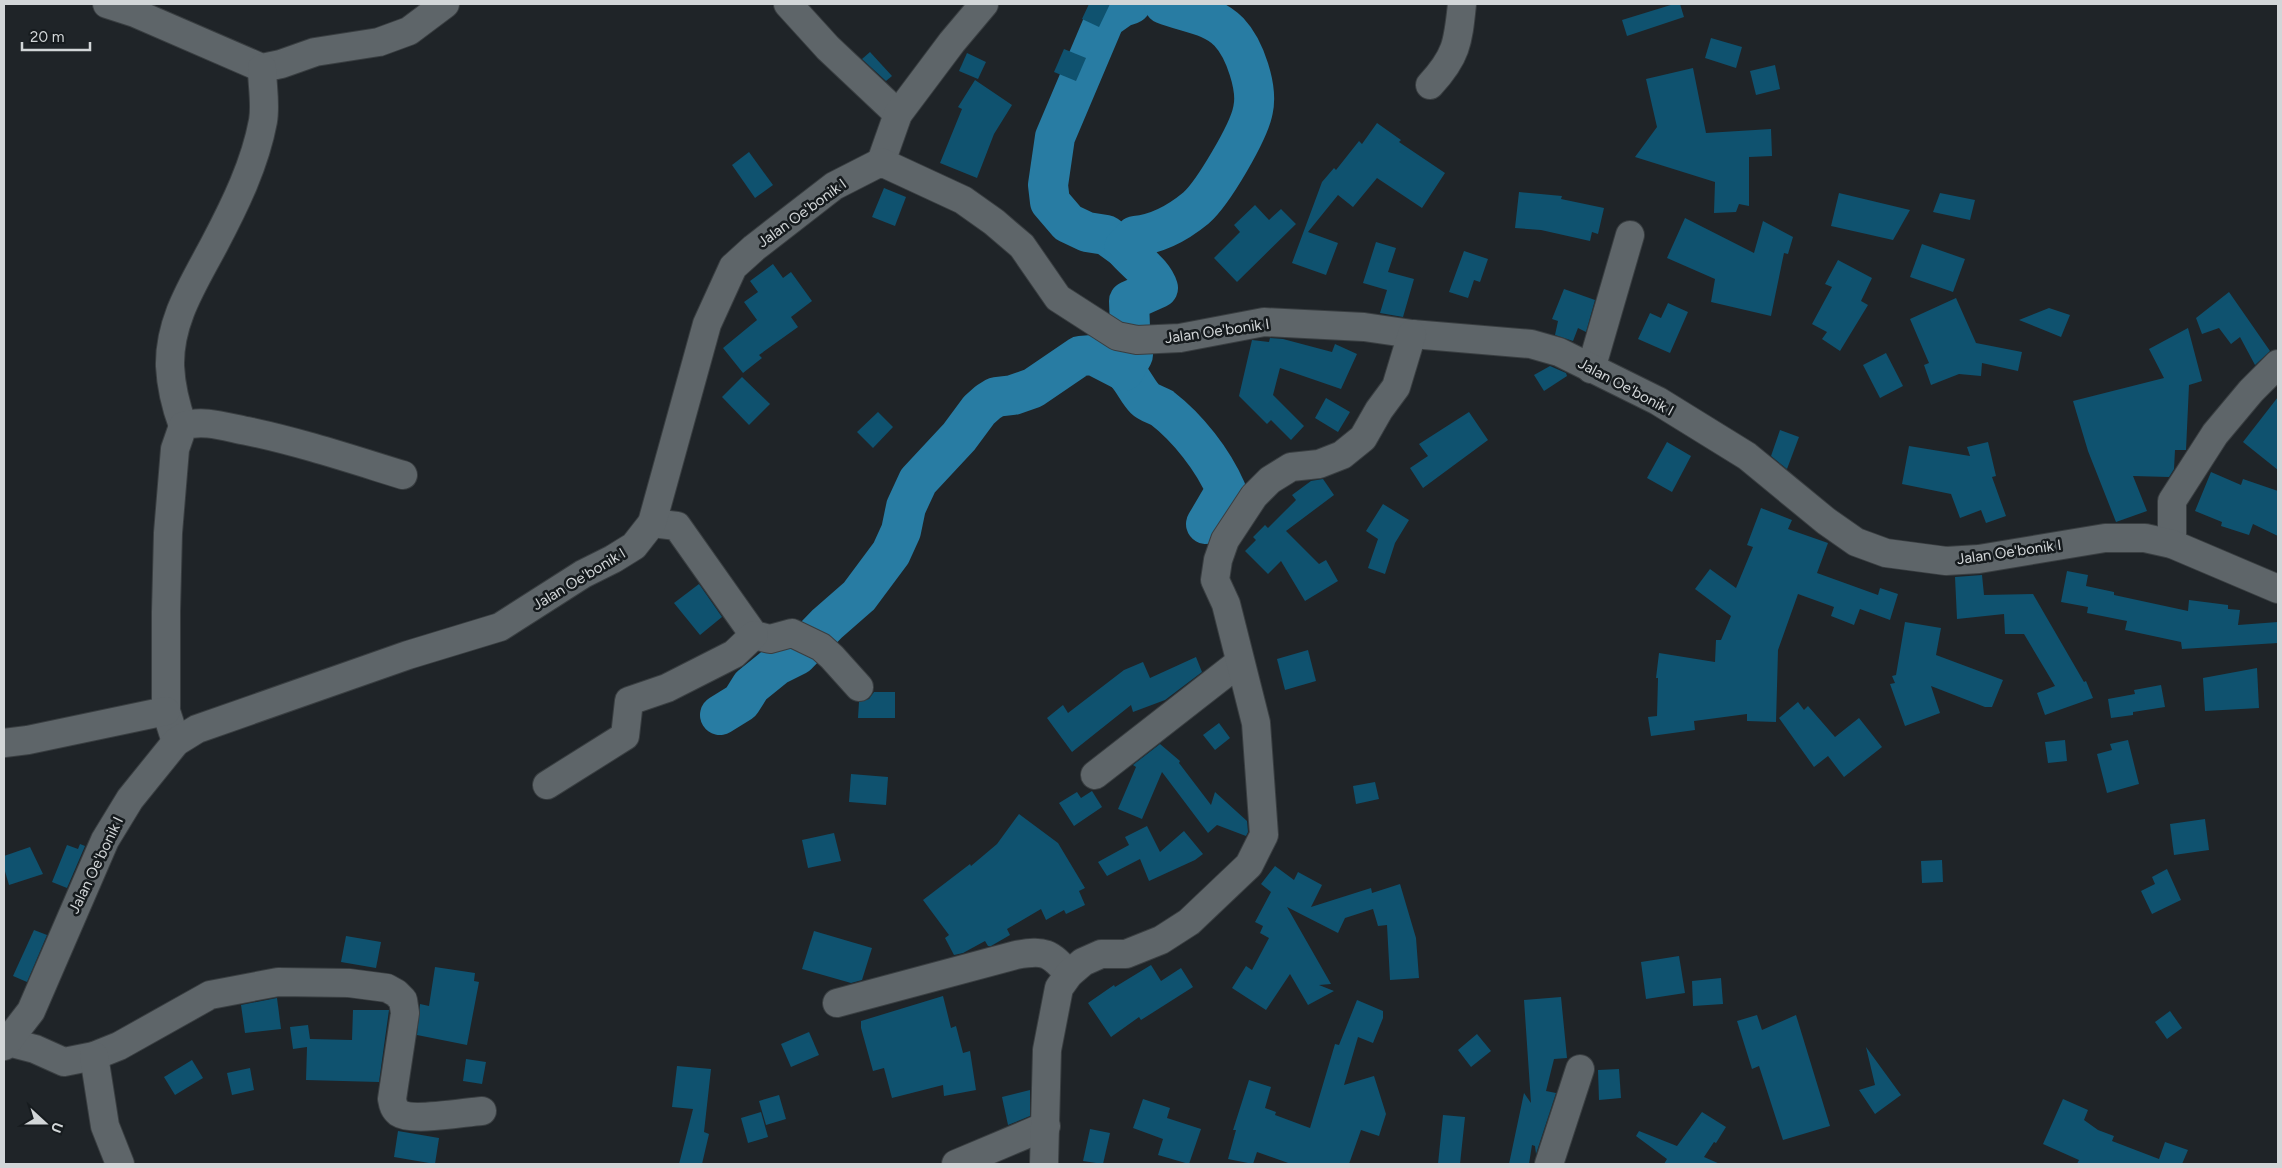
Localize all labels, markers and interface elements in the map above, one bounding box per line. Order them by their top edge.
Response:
scale bar [22,20,90,52]
text: 20 m [30,28,64,46]
street label: Jalan Oe'bonik I [754,175,850,251]
street label: Jalan Oe'bonik I [1163,315,1271,347]
street label: Jalan Oe'bonik I [1575,354,1677,420]
street label: Jalan Oe'bonik I [1955,536,2063,568]
street label: Jalan Oe'bonik I [529,544,629,614]
street label: Jalan Oe'bonik I [65,814,127,916]
north arrow [20,1098,70,1148]
text: U [47,1120,66,1135]

